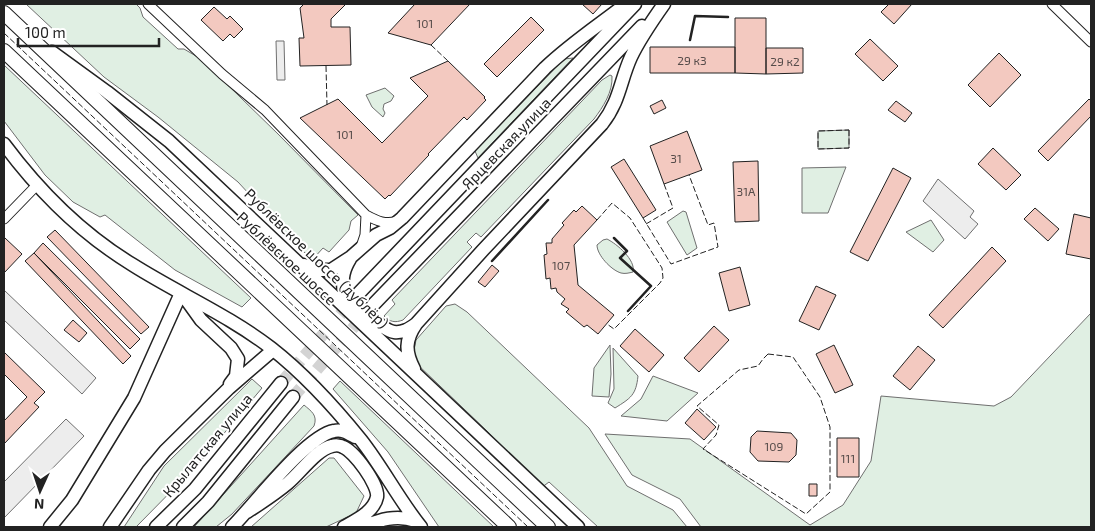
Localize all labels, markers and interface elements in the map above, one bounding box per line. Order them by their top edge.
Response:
scale bar [18,15,159,47]
house number: 101 [417,16,433,30]
text: 100 m [25,23,66,41]
house number: 29 к3 [677,53,707,67]
house number: 29 к2 [770,54,800,68]
street label: Ярцевская улица [458,93,555,193]
house number: 101 [337,127,353,141]
house number: 31 [670,151,682,165]
street label: Рублёвское шоссе (дублёр) [240,184,393,332]
house number: 31А [737,184,756,198]
street label: Рублёвское шоссе [233,207,340,309]
house number: 107 [552,258,570,272]
street label: Крылатская улица [158,390,256,501]
house number: 109 [765,439,784,453]
house number: 111 [841,451,855,465]
north arrow [15,466,65,516]
text: N [34,496,45,513]

